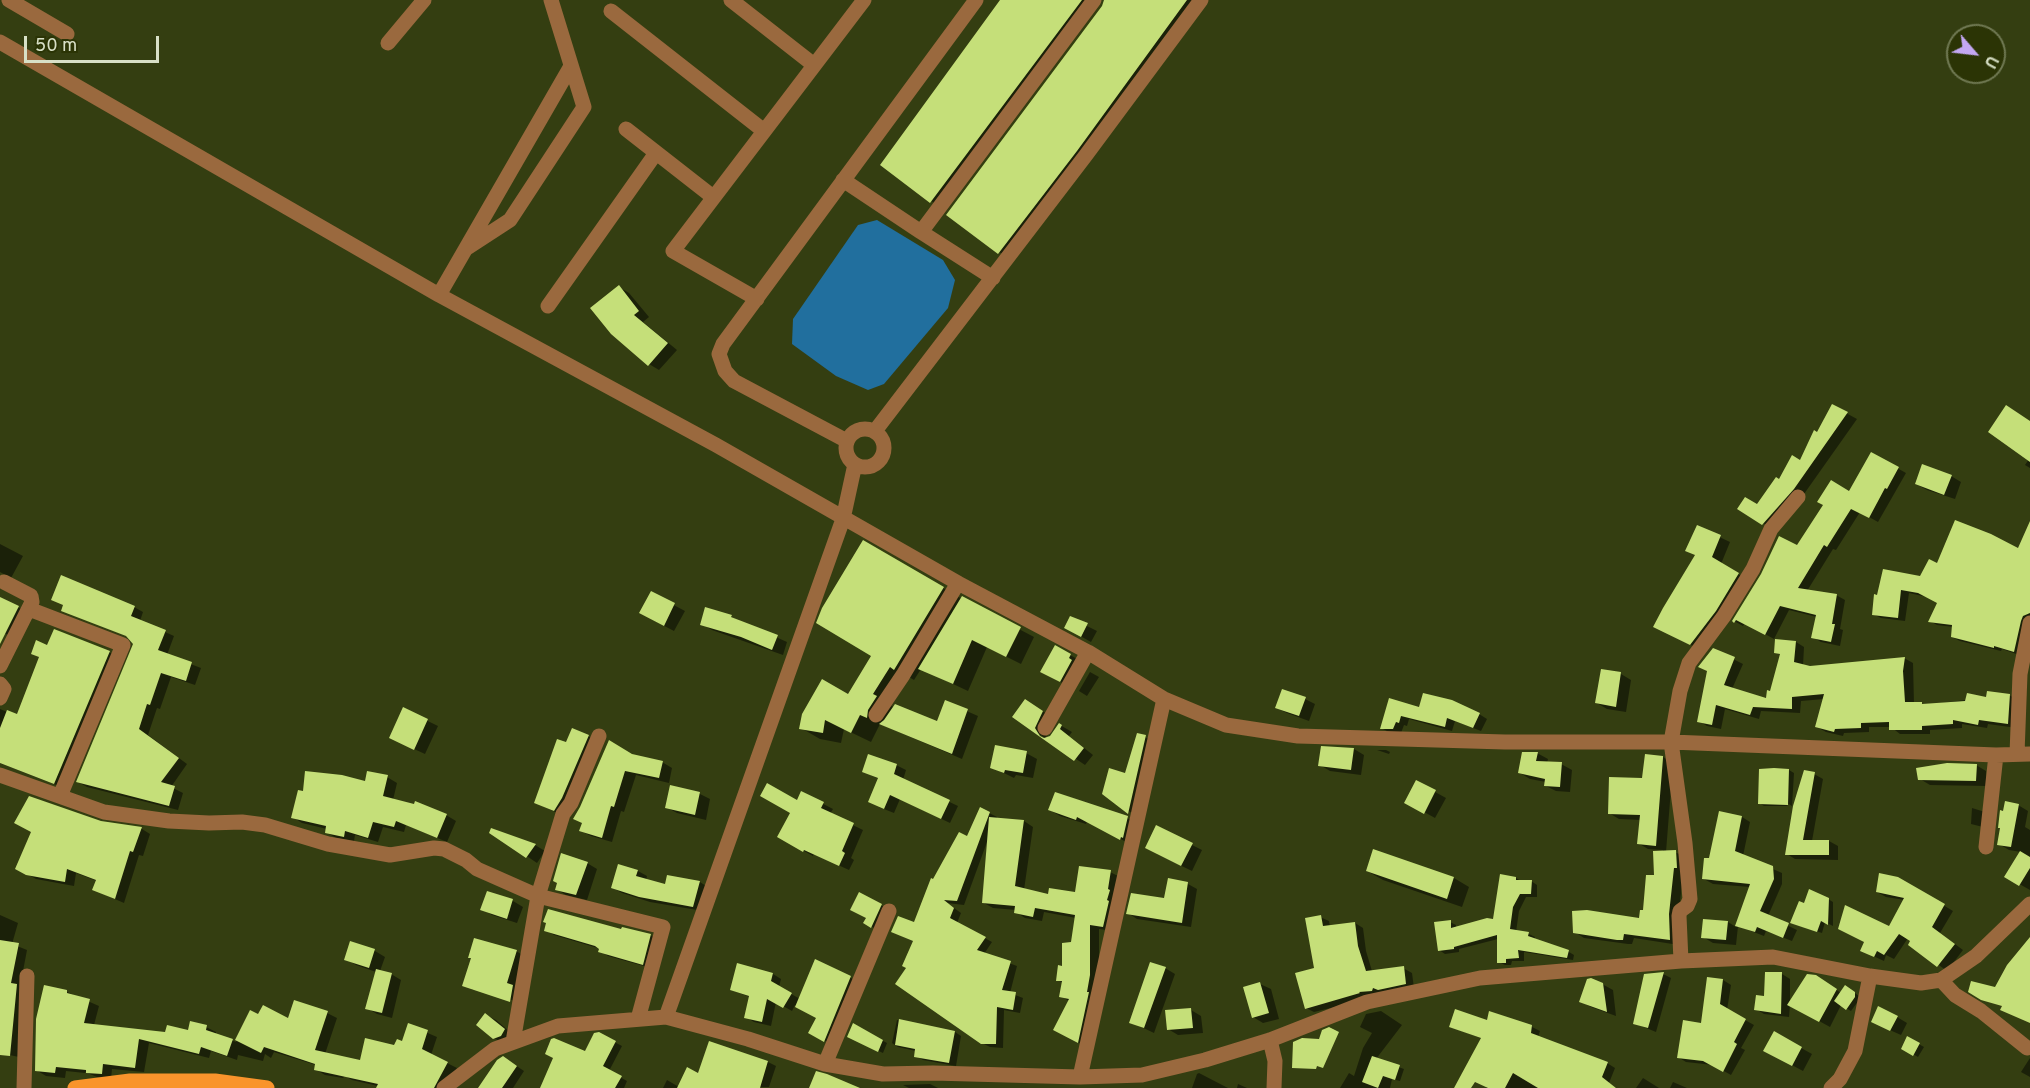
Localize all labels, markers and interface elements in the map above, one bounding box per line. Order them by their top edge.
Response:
scale bar [27,24,162,62]
north arrow [1946,24,2006,84]
text: 50 m [35,35,77,58]
text: U [1979,52,2002,71]

